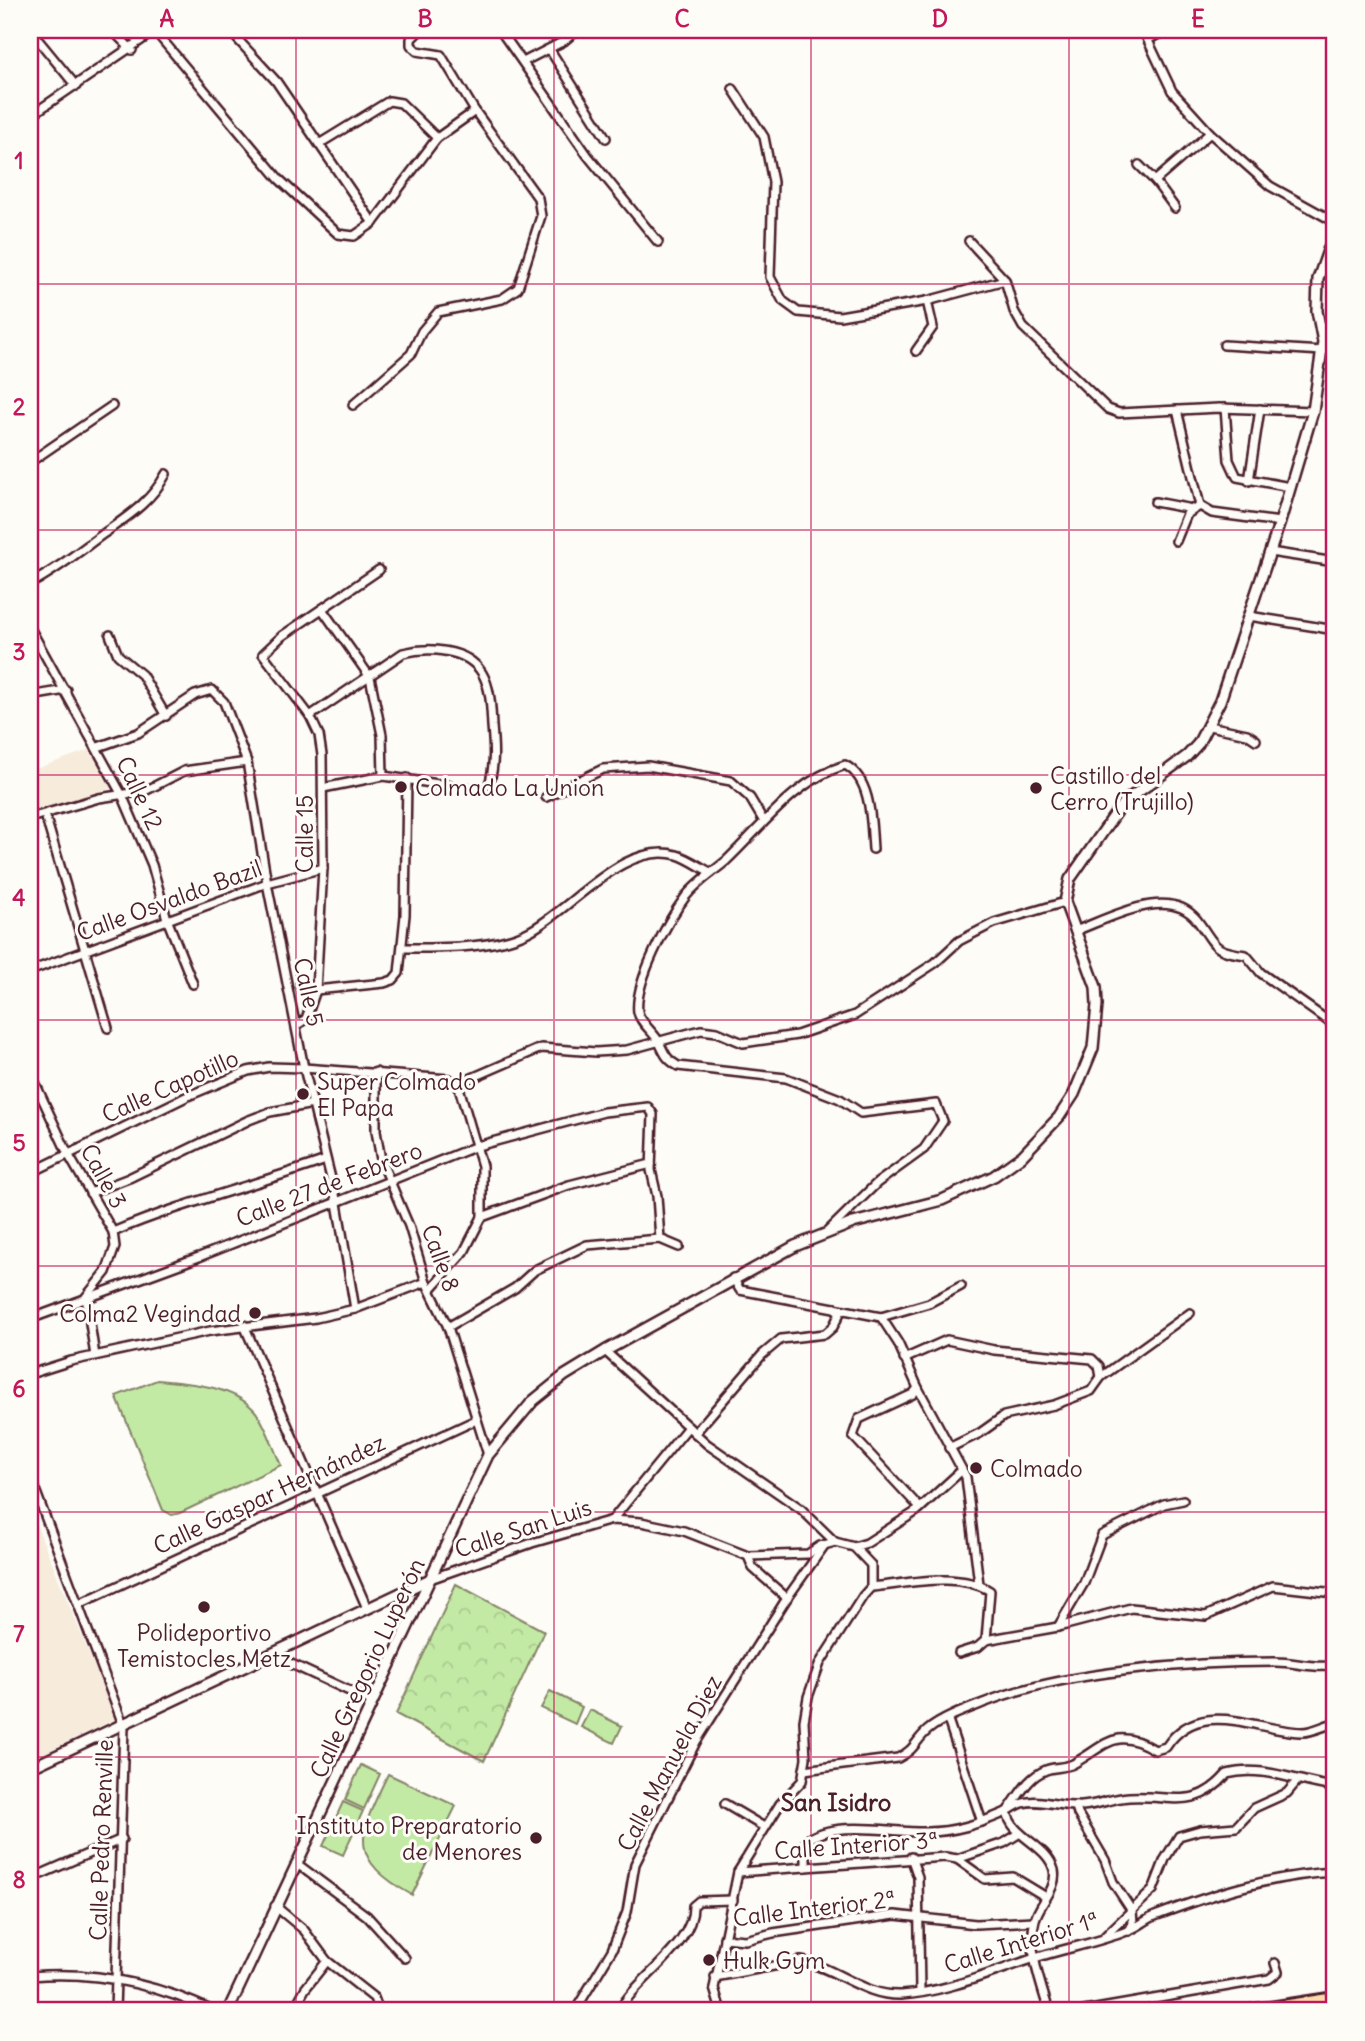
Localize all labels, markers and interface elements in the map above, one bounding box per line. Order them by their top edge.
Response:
text: A [160,4,175,33]
text: B [417,4,433,33]
text: C [674,4,690,33]
text: D [932,4,948,33]
text: E [1191,4,1205,33]
text: 1 [14,146,24,175]
text: 2 [13,392,26,421]
text: 3 [12,637,26,666]
street label: Calle 12 [110,752,170,834]
place label: Castillo del Cerro (Trujillo) [1050,761,1194,816]
place label: Colmado La Union [415,773,604,802]
marker: Colmado La Union [393,779,409,795]
marker: Castillo del Cerro (Trujillo) [1028,780,1044,796]
street label: Calle 15 [290,795,319,873]
street label: Calle Osvaldo Bazil [72,853,266,947]
text: 4 [12,883,26,912]
street label: Calle 5 [288,955,330,1029]
street label: Calle Capotillo [97,1043,243,1129]
place label: Super Colmado El Papa [317,1067,476,1122]
marker: Super Colmado El Papa [295,1086,311,1102]
text: 5 [12,1128,26,1157]
street label: Calle 27 de Febrero [232,1135,426,1233]
street label: Calle 3 [75,1139,133,1213]
street label: Calle 8 [415,1220,467,1296]
place label: Colma2 Vegindad [59,1299,241,1328]
marker: Colma2 Vegindad [247,1305,263,1321]
text: 6 [12,1374,26,1403]
street label: Calle Gaspar Hernández [149,1428,389,1560]
place label: Colmado [990,1454,1083,1483]
marker: Colmado [968,1460,984,1476]
street label: Calle San Luis [451,1492,595,1564]
street label: Calle Gregorio Luperón [303,1553,431,1783]
marker: Polideportivo Temistocles Metz [196,1599,212,1615]
place label: Polideportivo Temistocles Metz [117,1618,291,1673]
text: 7 [13,1619,25,1648]
street label: Calle Manuela Diez [610,1670,728,1856]
street label: Calle Pedro Renville [83,1739,119,1941]
district label: San Isidro [781,1787,891,1817]
place label: Instituto Preparatorio de Menores [297,1811,522,1866]
street label: Calle Interior 3ª [773,1825,939,1865]
marker: Instituto Preparatorio de Menores [528,1830,544,1846]
text: 8 [12,1865,26,1894]
street label: Calle Interior 2ª [731,1884,897,1932]
street label: Calle Interior 1ª [940,1905,1102,1979]
place label: Hulk Gym [723,1946,825,1975]
marker: Hulk Gym [701,1952,717,1968]

